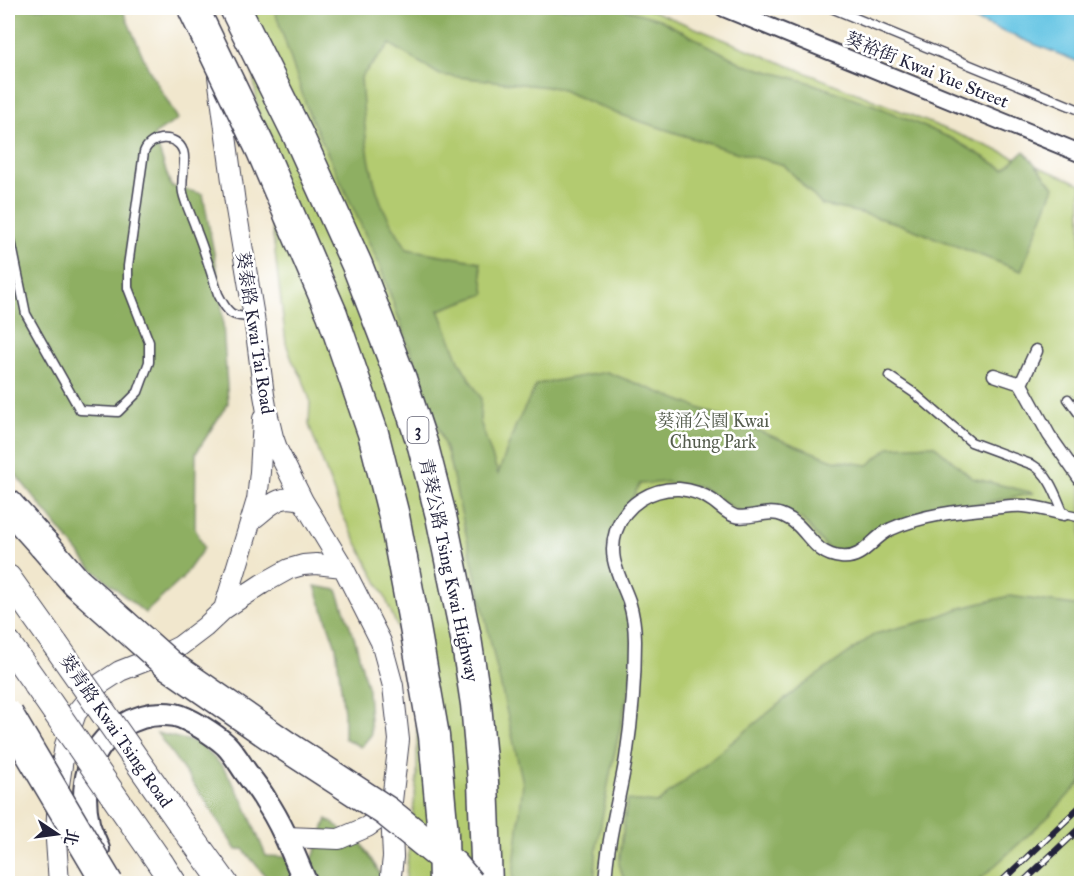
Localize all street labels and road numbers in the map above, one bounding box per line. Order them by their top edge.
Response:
street label: 葵裕街 Kwai Yue Street [842,27,1012,113]
street label: 葵泰路 Kwai Tai Road [231,250,279,416]
road number: 3 [408,417,428,443]
street label: 青葵公路 Tsing Kwai Highway [414,456,484,684]
street label: 葵青路 Kwai Tsing Road [54,650,177,812]

